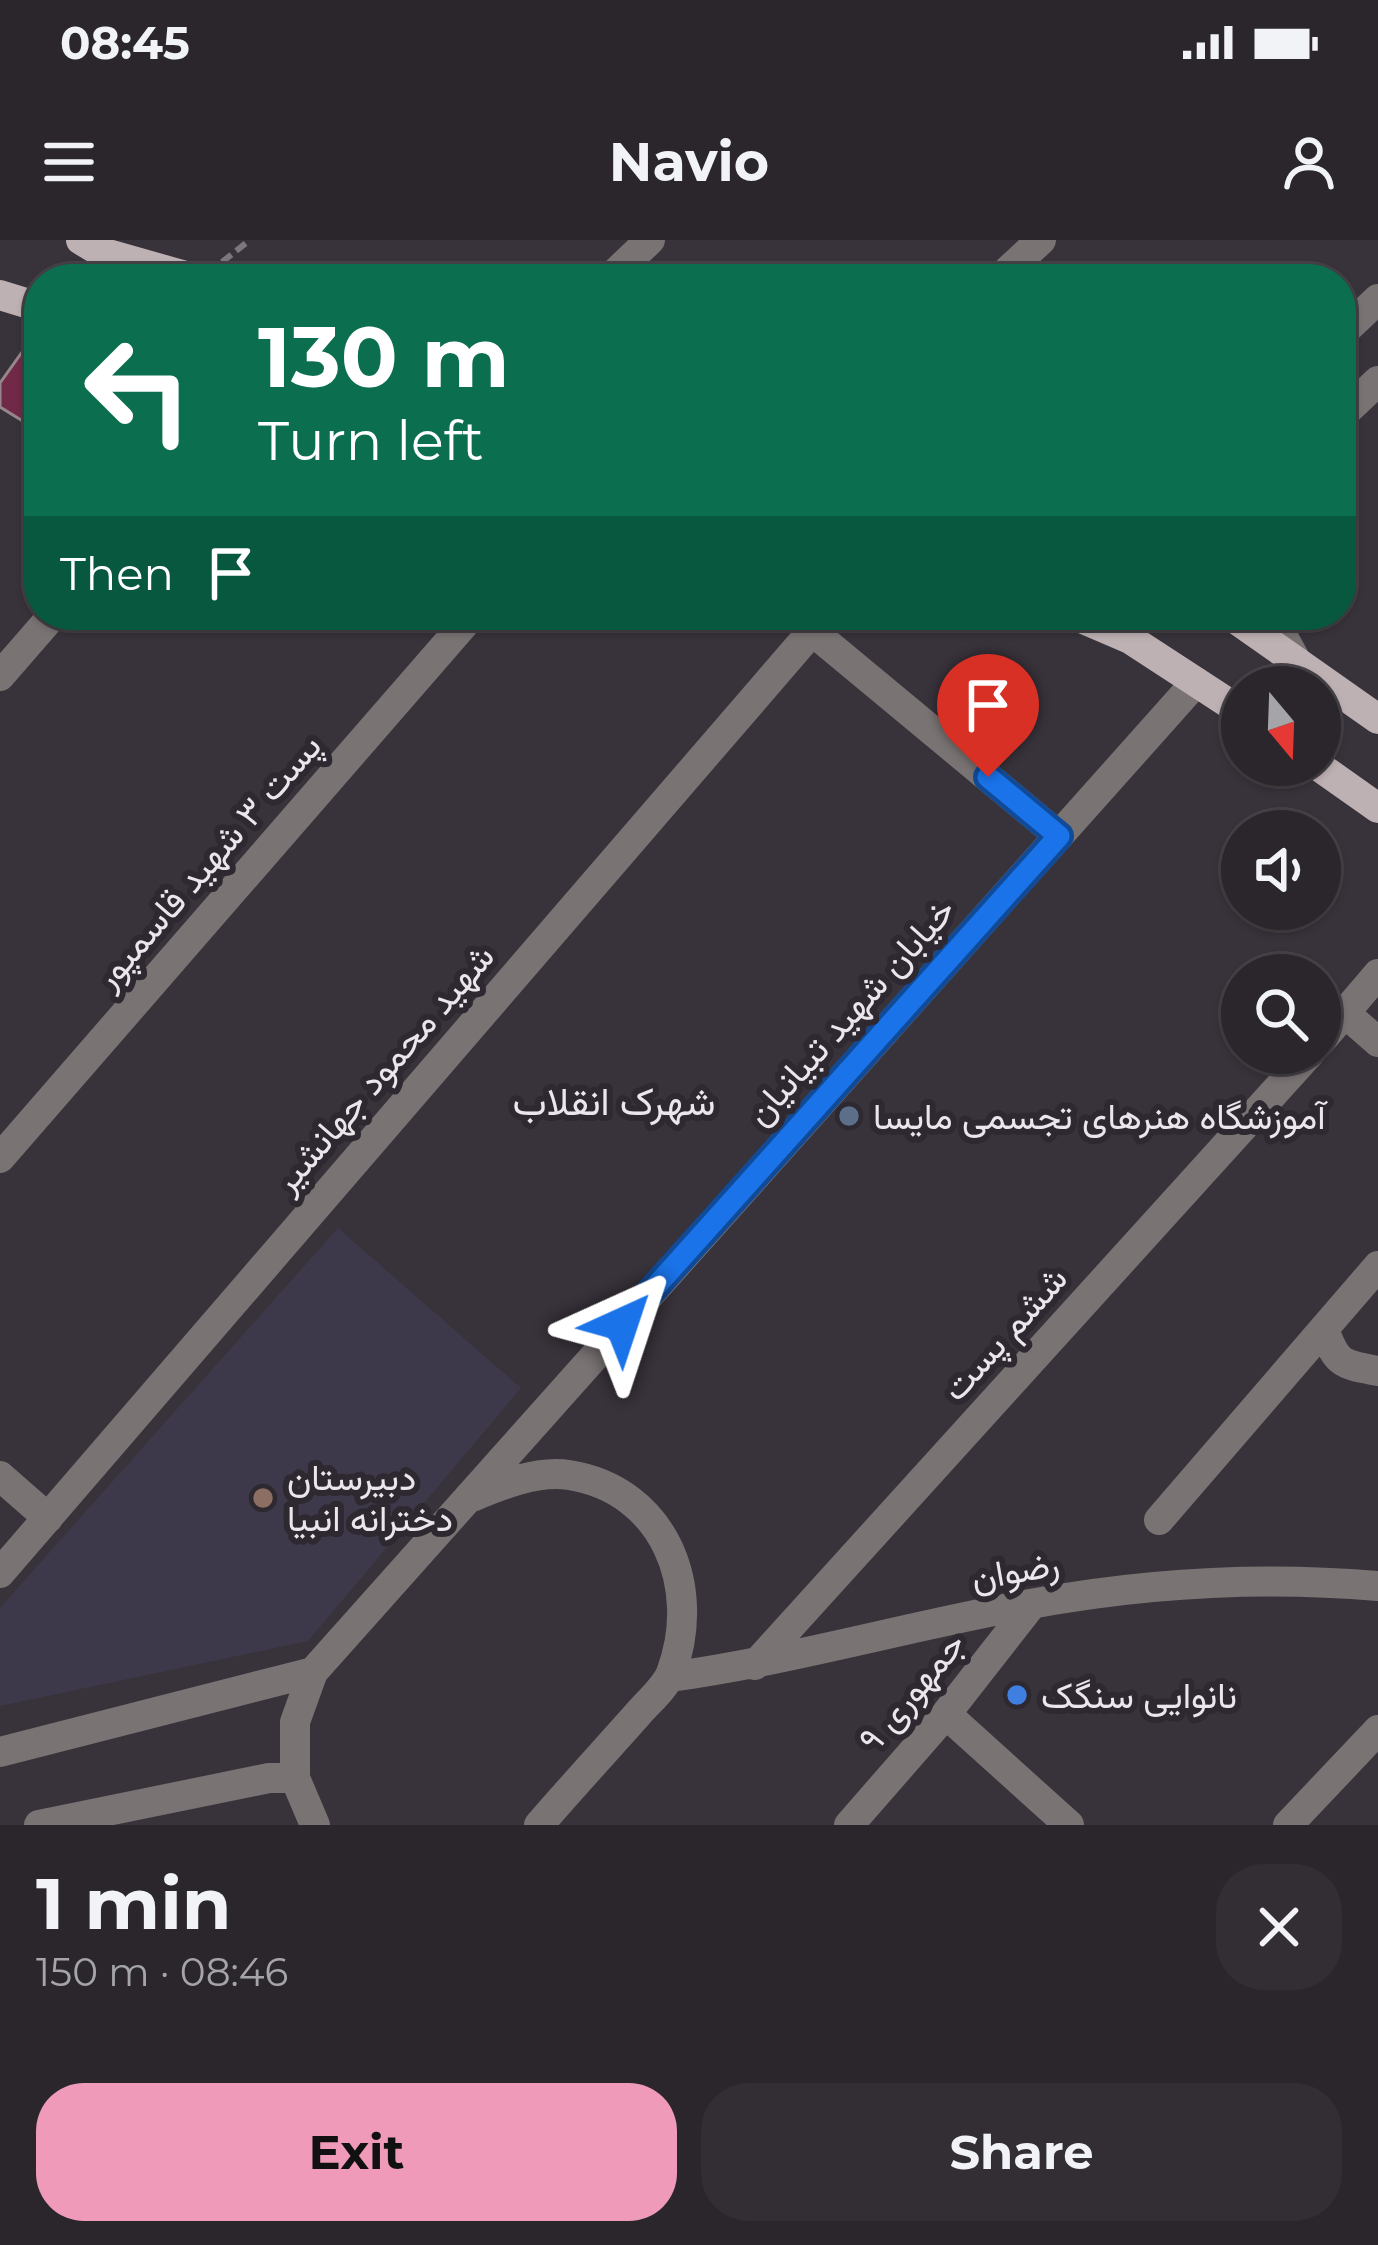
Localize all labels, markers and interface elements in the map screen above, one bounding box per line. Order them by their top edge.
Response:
text: 08:45 [60,15,190,70]
icon: menu [36,129,102,195]
text: Navio [609,129,769,195]
icon: person [1276,129,1342,195]
text: 130 m [258,306,510,408]
icon: left [60,312,216,468]
text: Turn left [258,408,484,474]
icon: arrive [198,540,264,606]
text: Then [60,546,174,601]
pin [937,654,1039,777]
north arrow [1221,666,1341,786]
map controls [1221,666,1341,1074]
icon: arrive [955,672,1021,738]
street label: پست ۳ شهید قاسمپور [84,724,332,1000]
button: sound [1221,810,1341,930]
street label: خیابان شهید تبیانیان [736,888,965,1135]
street label: شهید محمود جهانشیر [262,935,504,1203]
button: search [1221,954,1341,1074]
district label: شهرک انقلاب [512,1077,716,1126]
place label: آموزشگاه هنرهای تجسمی مایسا [873,1094,1328,1139]
marker: آموزشگاه هنرهای تجسمی مایسا [836,1103,862,1129]
street label: ششم پست [932,1257,1078,1411]
position arrow [559,1261,685,1387]
place label: دبیرستان دخترانه انبیا [287,1455,453,1541]
marker: دبیرستان دخترانه انبیا [250,1485,276,1511]
street label: رضوان [968,1541,1063,1600]
street label: جمهوری ۹ [848,1622,975,1761]
place label: نانوایی سنگک [1041,1673,1237,1718]
marker: نانوایی سنگک [1004,1682,1030,1708]
text: 1 min [36,1859,232,1947]
button: close [1216,1864,1342,1990]
text: 150 m · 08:46 [36,1948,288,1996]
button: Exit [36,2083,677,2221]
button: Share [701,2083,1342,2221]

